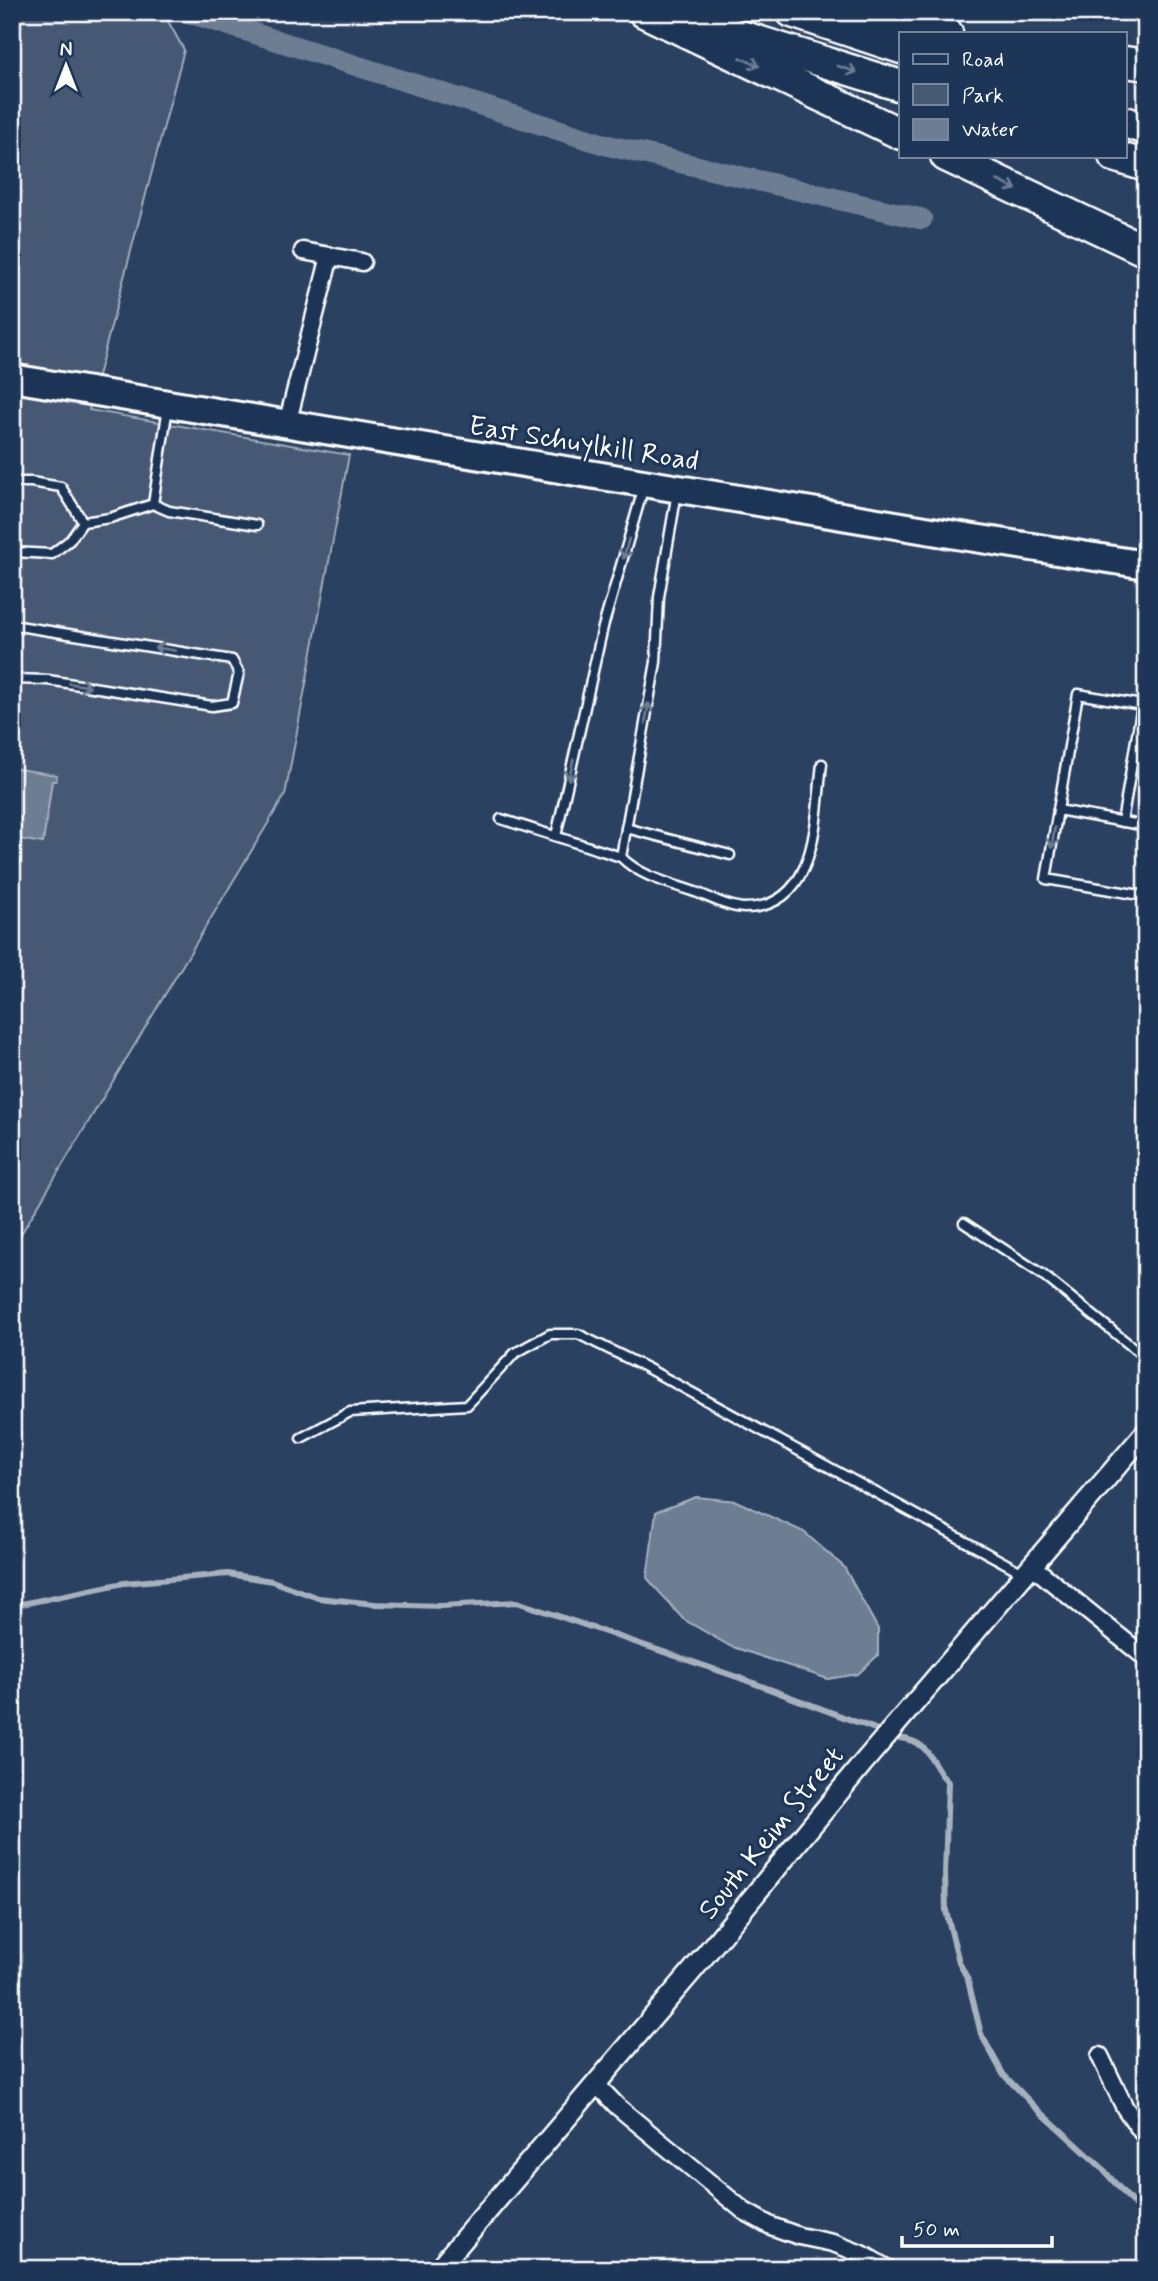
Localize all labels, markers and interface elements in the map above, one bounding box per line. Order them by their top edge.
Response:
north arrow [32,32,102,102]
legend [899,32,1126,158]
text: N [60,38,72,63]
text: Road [962,46,1004,74]
one-way arrow [739,56,760,69]
one-way arrow [836,64,858,77]
text: Park [962,82,1004,110]
text: Water [962,116,1018,144]
one-way arrow [996,179,1017,192]
street label: East Schuylkill Road [466,408,701,481]
one-way arrow [619,537,632,560]
one-way arrow [154,642,177,655]
one-way arrow [68,679,91,692]
one-way arrow [641,702,654,725]
one-way arrow [564,758,577,781]
one-way arrow [1046,826,1059,849]
street label: South Keim Street [691,1739,853,1928]
scale bar [902,2204,1053,2248]
text: 50 m [913,2216,960,2244]

